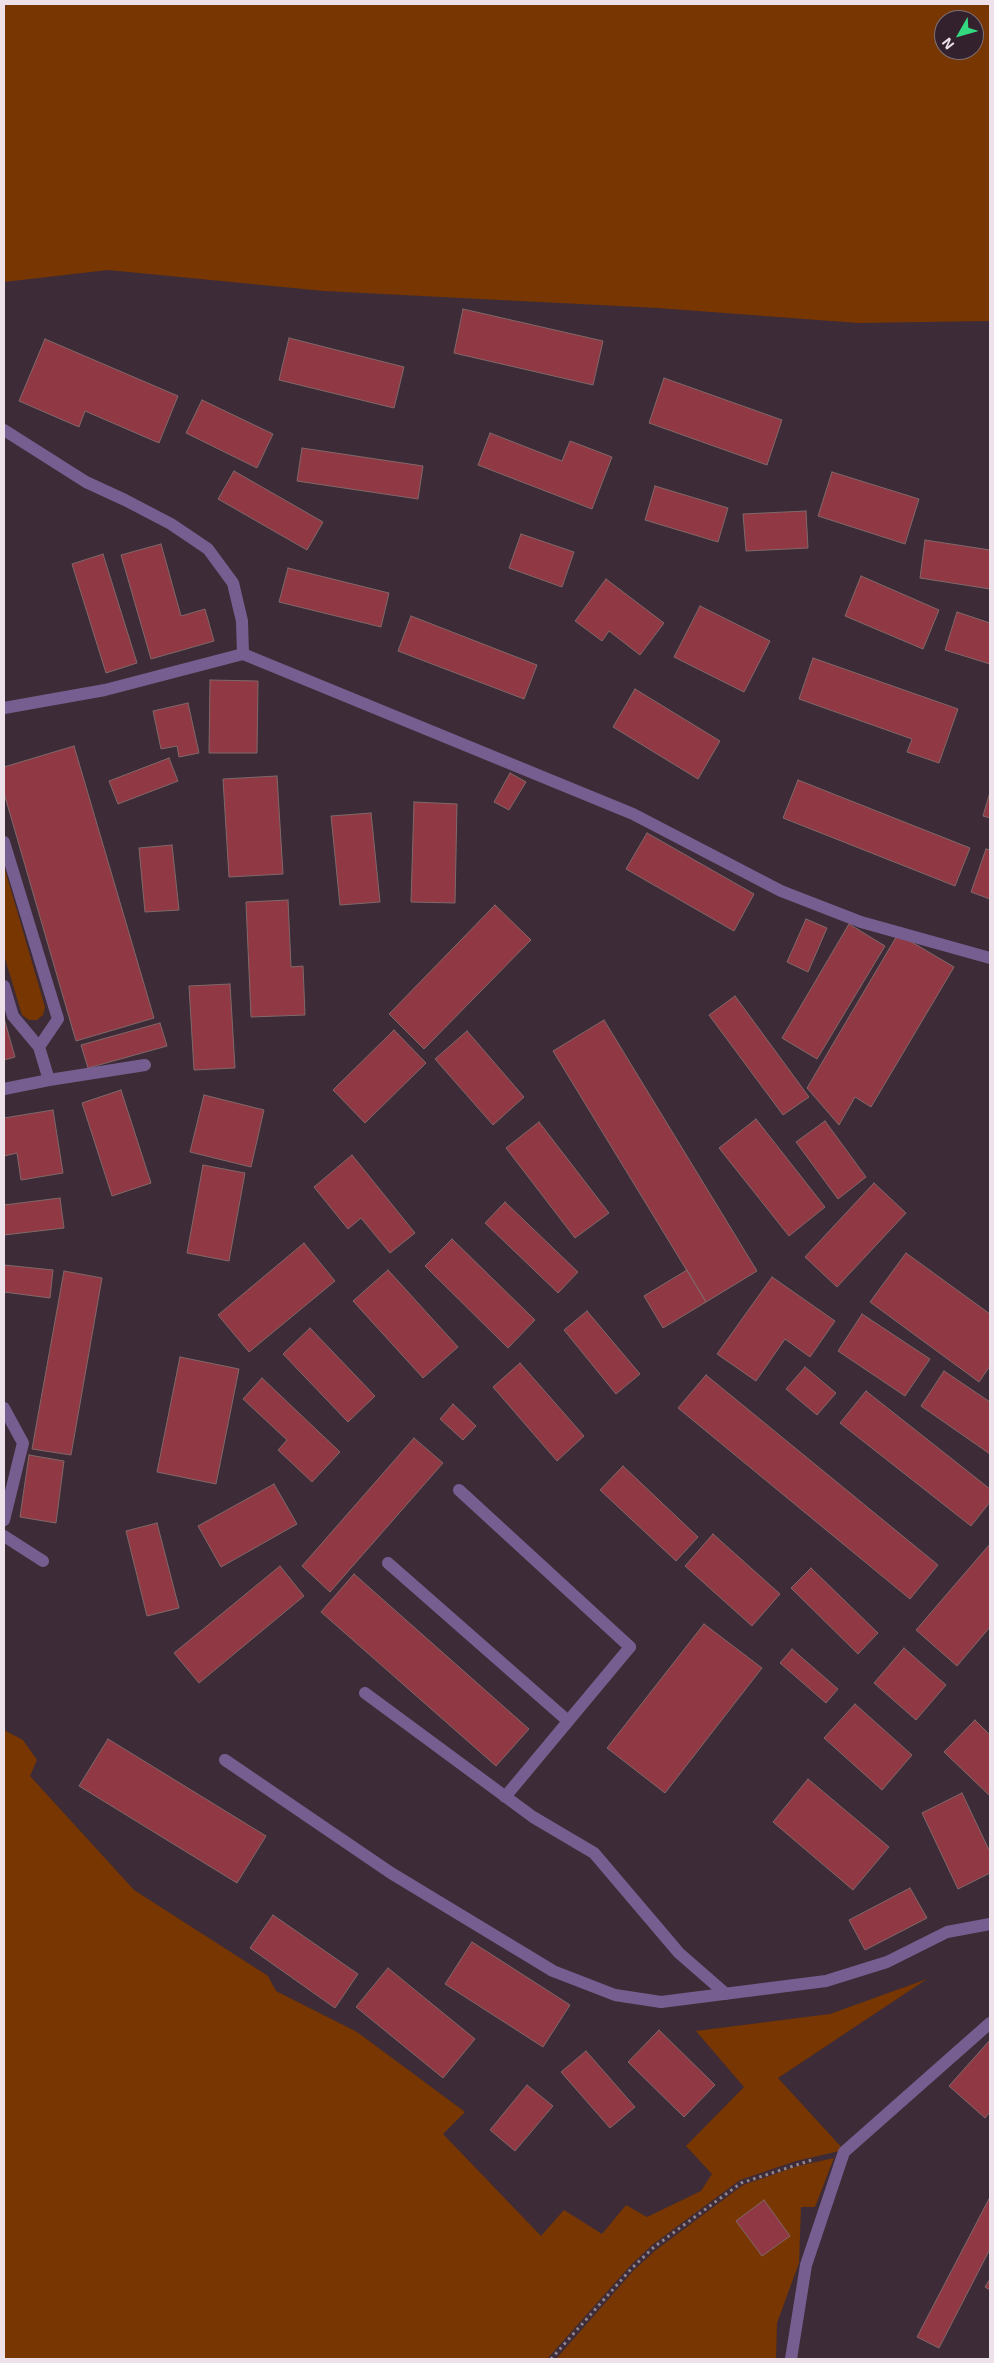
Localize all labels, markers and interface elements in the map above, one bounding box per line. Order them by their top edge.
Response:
north arrow [934,10,984,60]
text: N [938,35,957,53]

